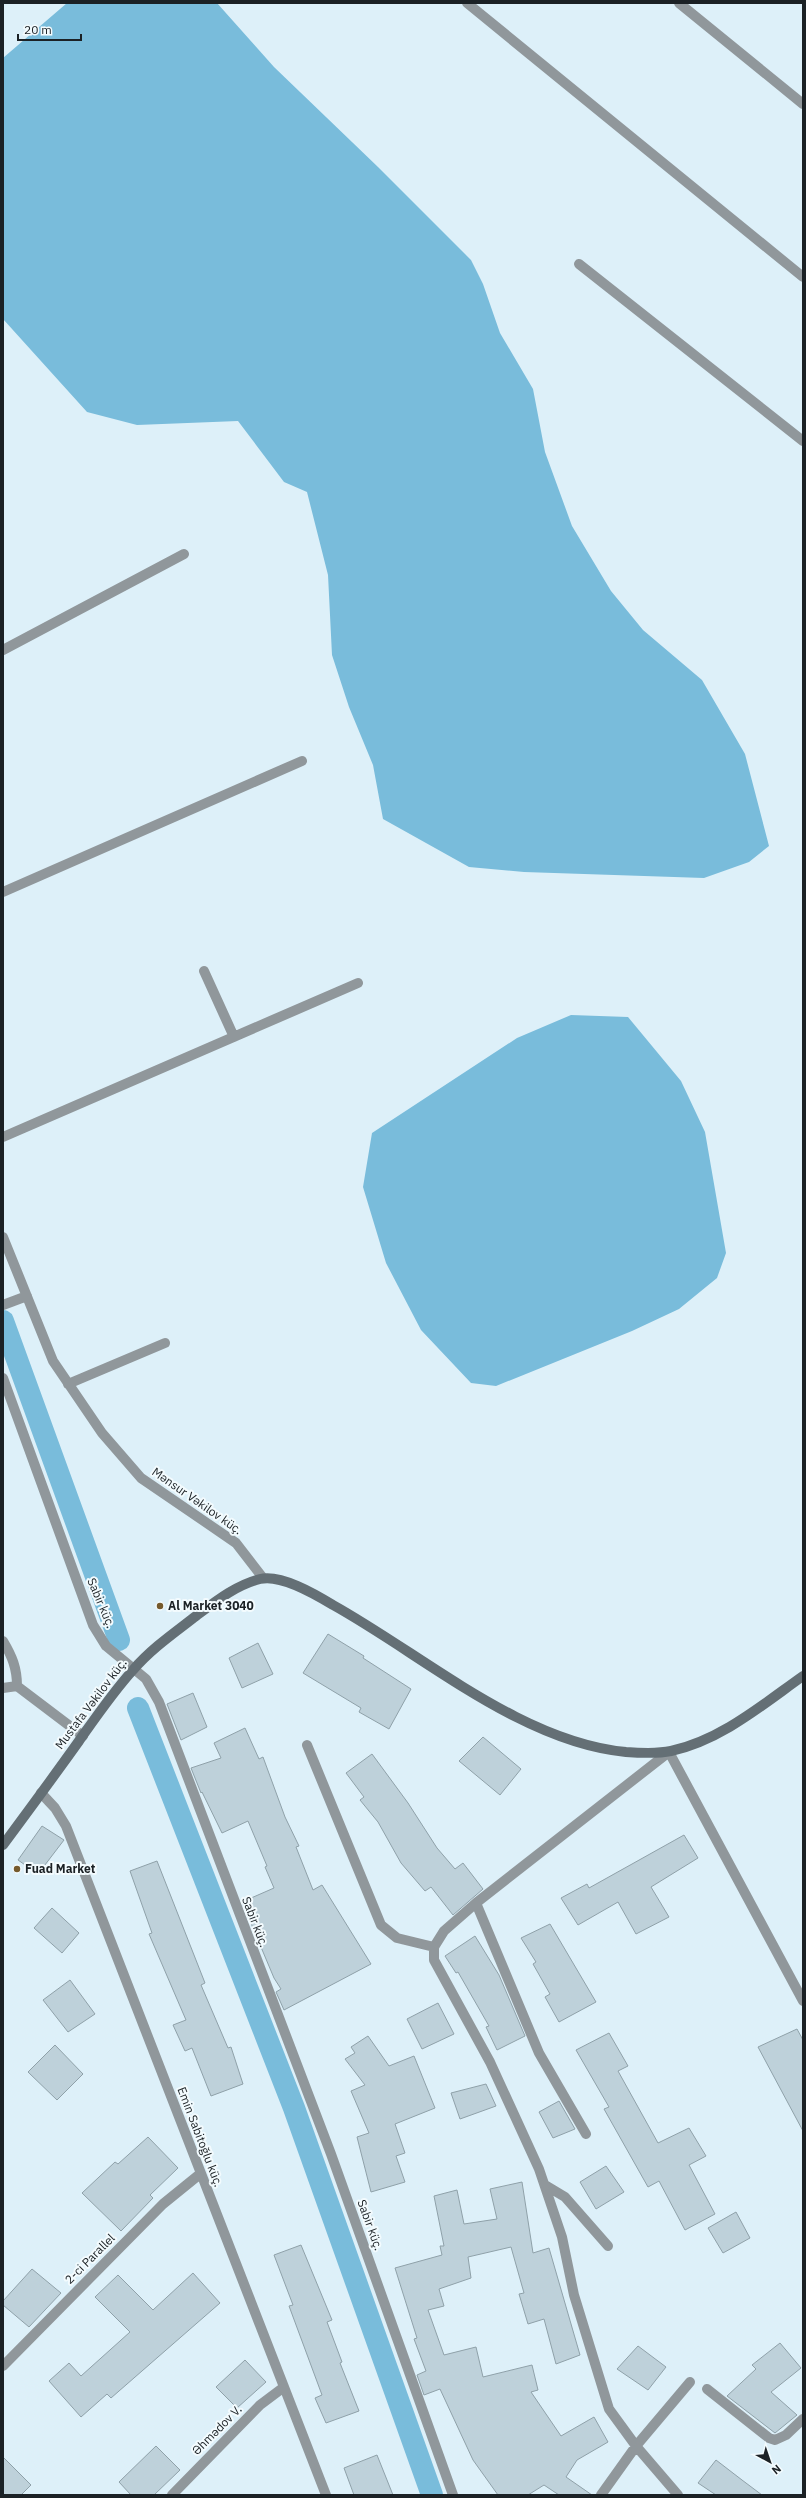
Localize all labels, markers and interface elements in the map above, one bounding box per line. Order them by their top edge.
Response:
scale bar [18,16,81,42]
text: 20 m [24,22,52,37]
street label: Mənsur Vəkilov küç. [149,1464,245,1537]
street label: Sabir küç. [84,1576,119,1630]
place label: Al Market 3040 [168,1598,254,1613]
marker: Al Market 3040 [155,1601,165,1611]
street label: Mustafa Vəkilov küç. [52,1655,130,1752]
place label: Fuad Market [25,1861,96,1876]
marker: Fuad Market [12,1864,22,1874]
street label: Sabir küç. [239,1894,272,1949]
street label: Emin Sabitoğlu küç. [174,2085,226,2189]
street label: Sabir küç. [354,2197,387,2252]
street label: 2-ci Parallel [61,2230,118,2287]
street label: Əhmədov V. [189,2402,245,2458]
north arrow [750,2442,790,2482]
text: N [769,2462,784,2478]

